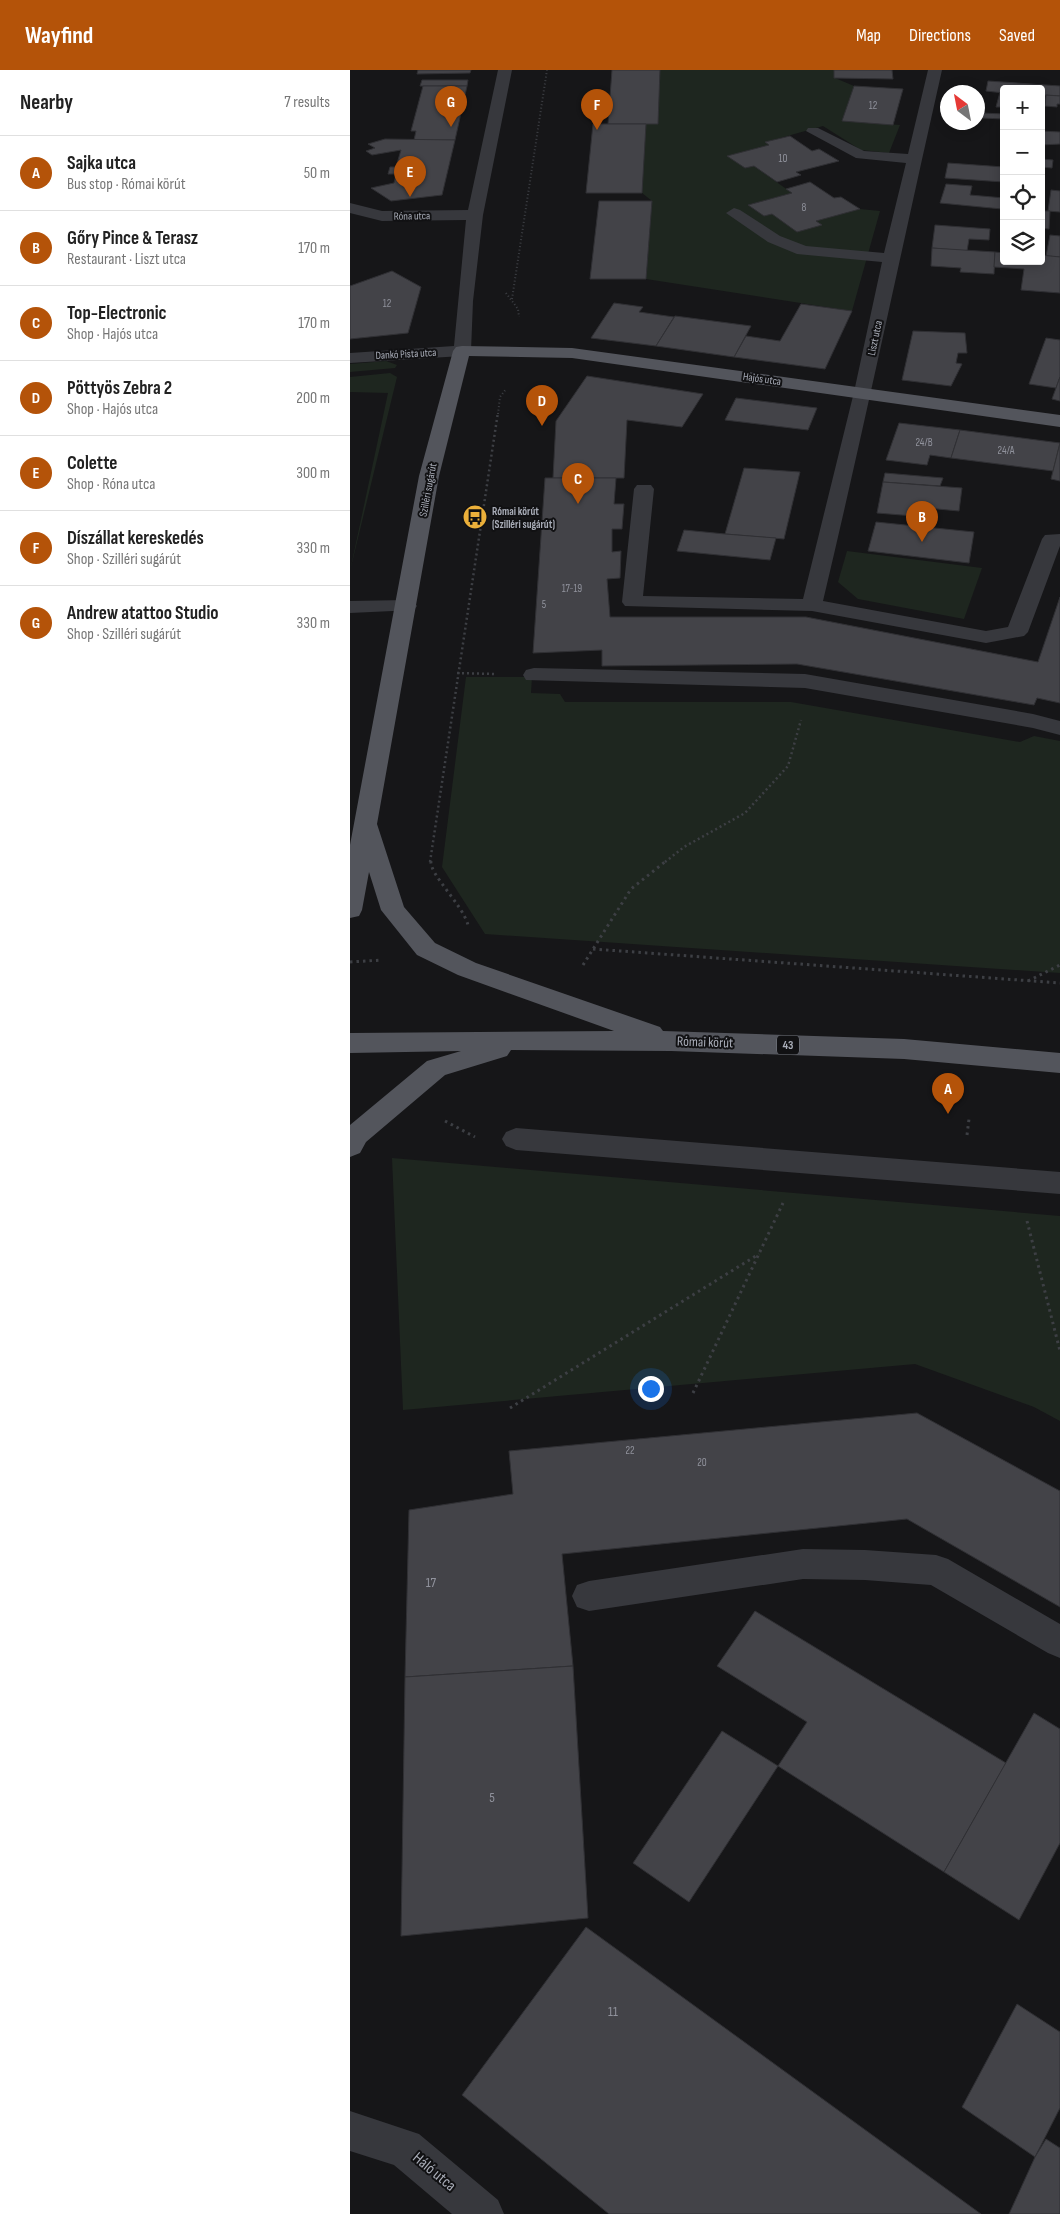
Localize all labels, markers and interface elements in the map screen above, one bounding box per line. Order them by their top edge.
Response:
text: Wayfind [25,21,93,50]
text: Map [856,25,881,46]
text: Directions [909,25,971,46]
text: Saved [999,25,1035,46]
north arrow [940,85,985,130]
map controls [1000,85,1045,265]
button: + [1000,85,1045,130]
pin: G [435,86,467,127]
pin: F [581,89,613,130]
text: Nearby [20,90,73,115]
text: 7 results [284,93,330,112]
house number: 12 [869,99,878,112]
button: − [1000,130,1045,175]
text: Sajka utca [67,152,136,175]
house number: 10 [779,152,787,165]
pin: E [394,156,426,197]
text: A [32,164,40,183]
text: 50 m [304,164,330,183]
text: Bus stop · Római körút [67,175,186,194]
button: locate [1000,175,1045,220]
house number: 8 [802,201,807,214]
street label: Róna utca [394,209,430,223]
button: layers [1000,220,1045,265]
text: Gőry Pince & Terasz [67,227,198,250]
text: B [32,239,40,258]
text: 170 m [298,239,330,258]
text: Restaurant · Liszt utca [67,250,186,269]
house number: 12 [383,297,392,310]
text: Top-Electronic [67,302,167,325]
text: C [32,314,40,333]
text: 170 m [298,314,330,333]
street label: Liszt utca [865,319,885,357]
text: Shop · Hajós utca [67,325,158,344]
street label: Dankó Pista utca [375,346,437,362]
street label: Hajós utca [742,370,782,388]
text: Pöttyös Zebra 2 [67,377,172,400]
pin: D [526,385,558,426]
text: D [32,389,40,408]
text: 200 m [296,389,330,408]
text: Shop · Hajós utca [67,400,158,419]
house number: 24/B [915,436,933,449]
house number: 24/A [998,444,1015,457]
text: Colette [67,452,117,475]
street label: Szilléri sugárút [416,461,440,518]
pin: C [562,463,594,504]
text: E [33,464,39,483]
text: 300 m [296,464,330,483]
text: Shop · Róna utca [67,475,155,494]
pin: B [906,501,938,542]
bus stop icon: Római körút (Szilléri sugárút) [462,504,488,530]
place label: Római körút (Szilléri sugárút) [492,505,555,531]
text: Díszállat kereskedés [67,527,204,550]
text: F [33,539,39,558]
text: 330 m [297,539,330,558]
text: Shop · Szilléri sugárút [67,550,181,569]
house number: 17-19 [562,582,582,595]
house number: 5 [542,598,546,611]
text: Andrew atattoo Studio [67,602,219,625]
text: G [32,614,40,633]
text: 330 m [297,614,330,633]
text: Shop · Szilléri sugárút [67,625,181,644]
street label: Római körút [677,1033,733,1051]
road number: 43 [777,1036,799,1054]
pin: A [932,1073,964,1114]
your location [638,1376,664,1402]
house number: 22 [625,1444,635,1457]
house number: 20 [697,1456,707,1469]
house number: 17 [426,1574,437,1591]
house number: 5 [489,1789,495,1806]
house number: 11 [608,2003,618,2020]
street label: Háló utca [409,2149,459,2195]

